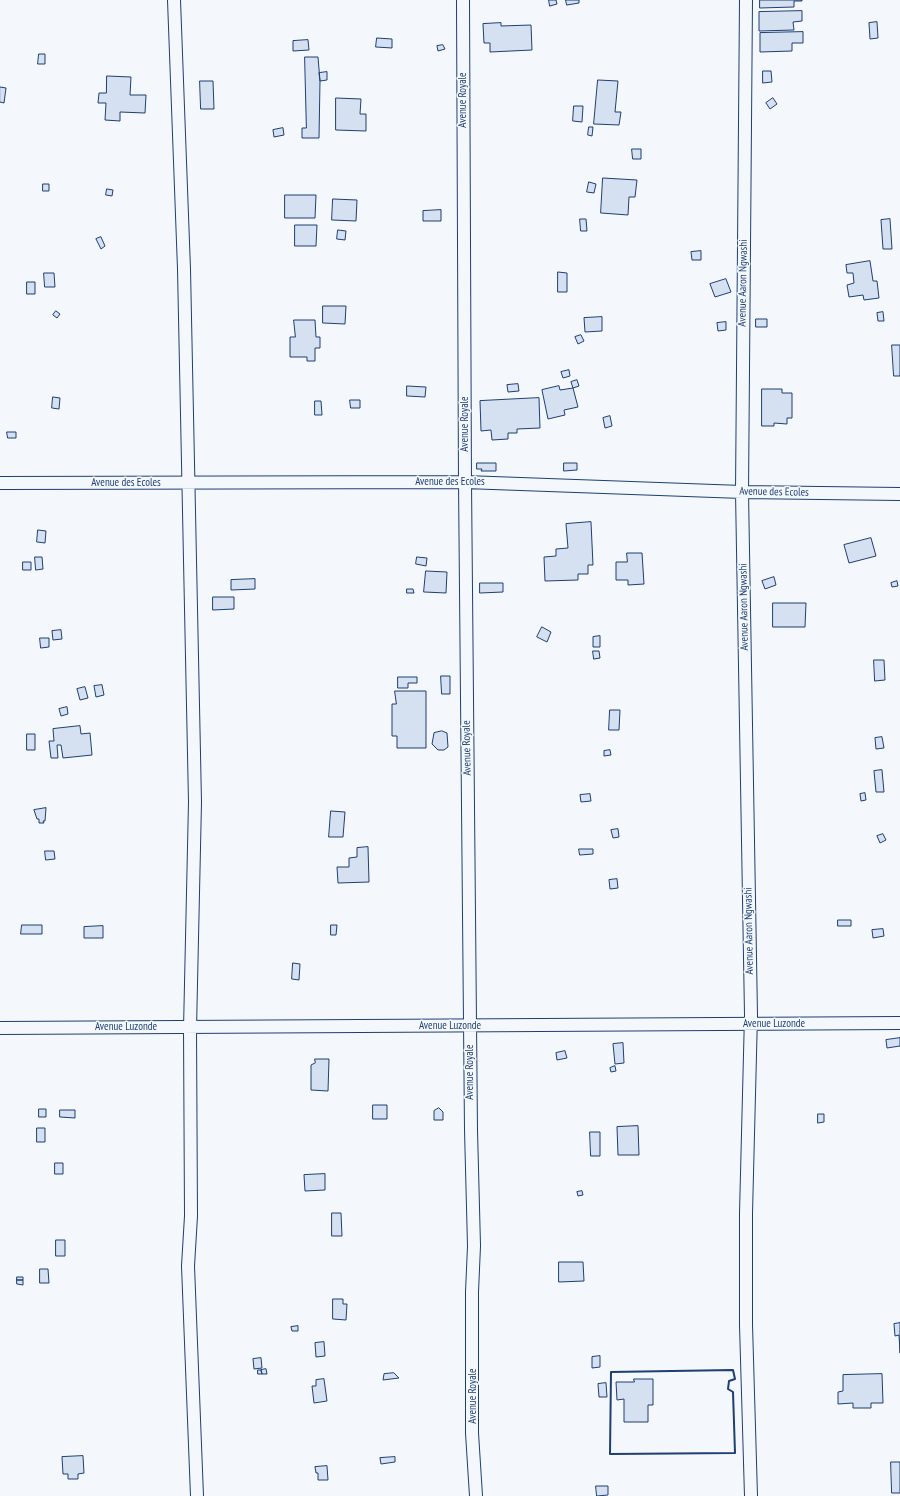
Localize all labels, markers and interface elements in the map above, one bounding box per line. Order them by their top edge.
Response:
street label: Avenue Royale [456,72,470,128]
street label: Avenue Aaron Ngwashi [736,239,750,327]
street label: Avenue Royale [458,396,472,452]
street label: Avenue des Ecoles [415,475,485,489]
street label: Avenue des Ecoles [91,476,161,490]
street label: Avenue des Ecoles [739,485,809,499]
street label: Avenue Aaron Ngwashi [737,563,751,651]
street label: Avenue Royale [460,720,474,776]
street label: Avenue Aaron Ngwashi [742,887,756,975]
street label: Avenue Luzonde [743,1017,805,1031]
street label: Avenue Luzonde [419,1019,481,1033]
street label: Avenue Luzonde [95,1020,157,1034]
street label: Avenue Royale [463,1044,477,1100]
street label: Avenue Royale [466,1368,480,1424]

